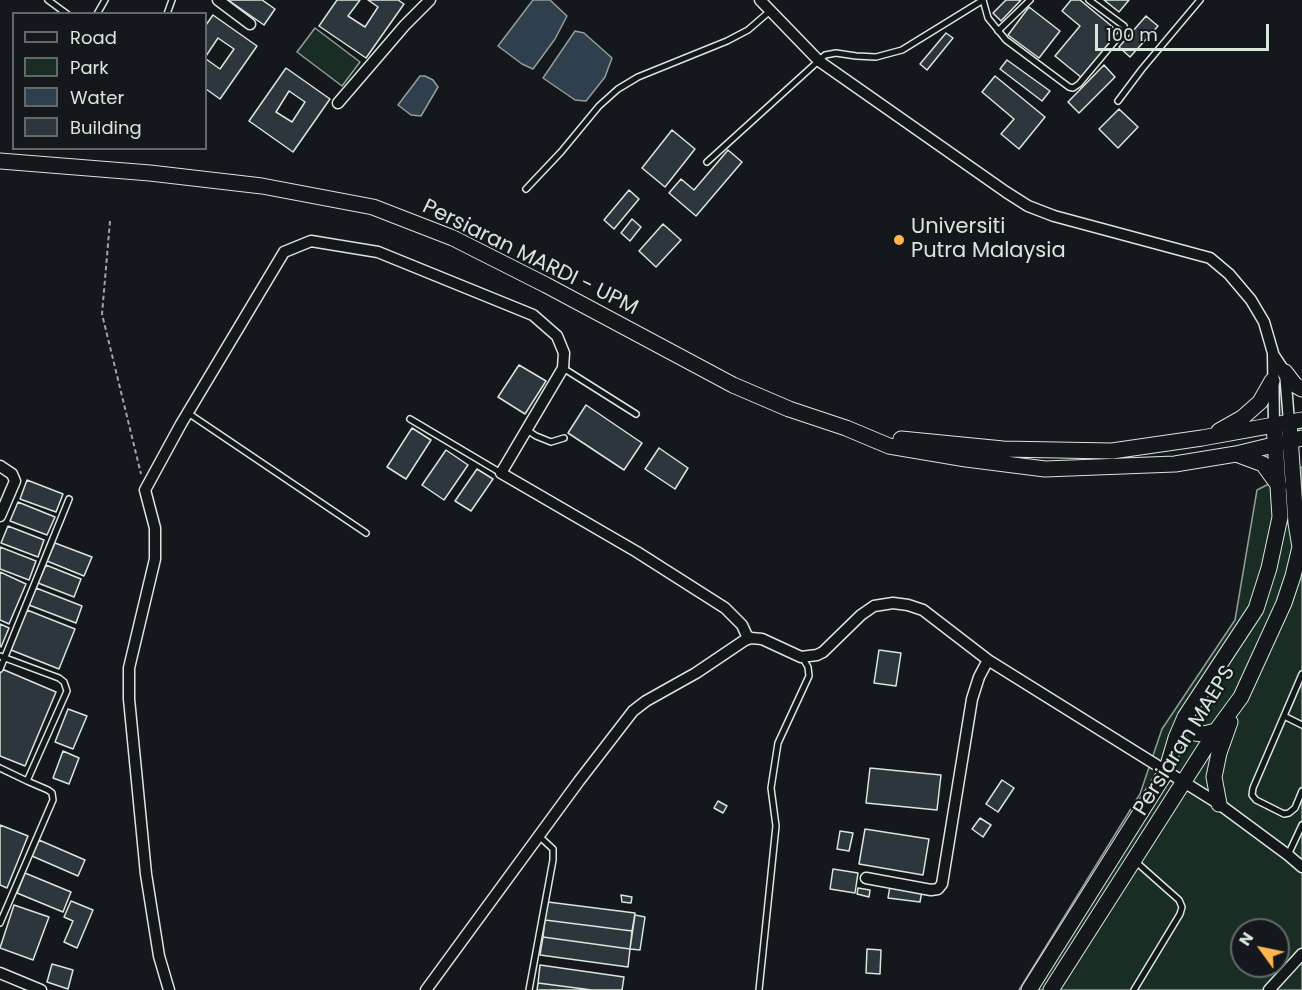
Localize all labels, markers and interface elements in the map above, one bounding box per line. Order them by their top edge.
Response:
legend [12,12,207,150]
scale bar [1098,12,1272,50]
text: 100 m [1106,22,1158,47]
text: Road [70,25,117,50]
text: Park [70,55,109,80]
text: Water [70,85,124,110]
text: Building [70,115,142,140]
street label: Persiaran MARDI - UPM [418,195,642,321]
place label: Universiti Putra Malaysia [911,215,1066,265]
marker: Universiti Putra Malaysia [892,233,906,247]
street label: Persiaran MAEPS [1129,661,1241,821]
north arrow [1230,918,1290,978]
text: N [1233,928,1259,950]

